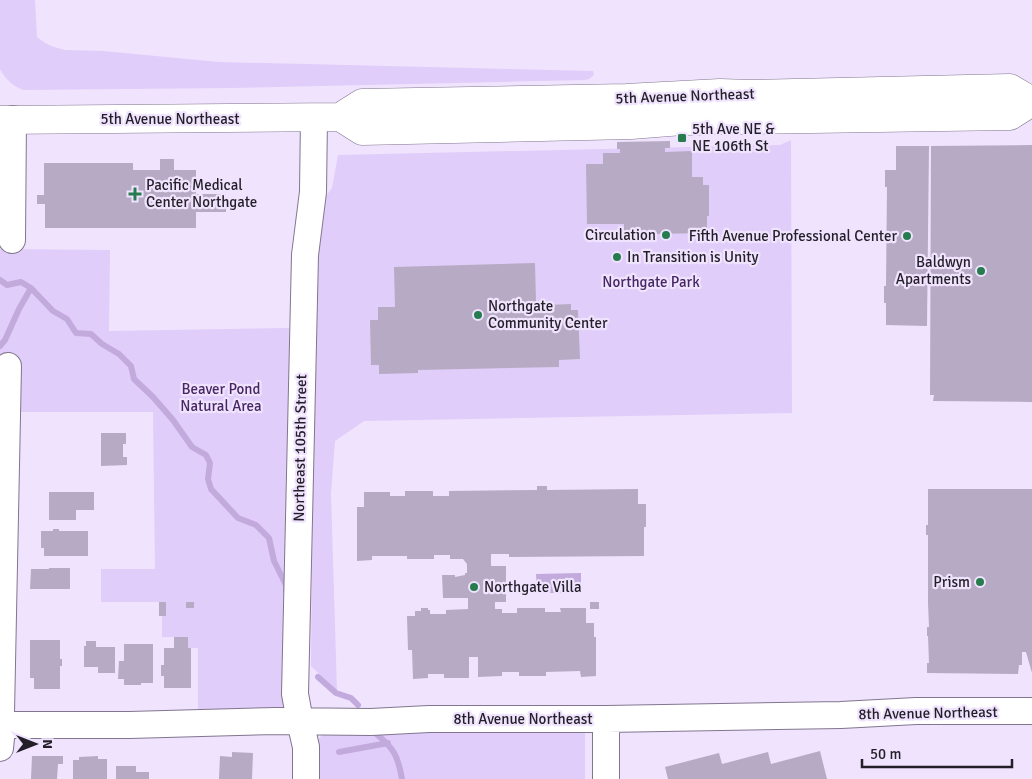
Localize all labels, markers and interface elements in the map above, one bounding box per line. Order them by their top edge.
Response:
street label: 5th Avenue Northeast [615,85,755,107]
street label: 5th Avenue Northeast [100,110,240,128]
place label: 5th Ave NE & NE 106th St [692,120,775,155]
marker: 5th Ave NE & NE 106th St [676,132,688,144]
place label: Pacific Medical Center Northgate [146,176,257,211]
marker: Pacific Medical Center Northgate [128,187,142,201]
place label: Circulation [585,226,656,244]
place label: Fifth Avenue Professional Center [689,227,897,245]
marker: Circulation [660,229,672,241]
marker: Fifth Avenue Professional Center [901,230,913,242]
place label: In Transition is Unity [627,248,759,266]
marker: In Transition is Unity [611,251,623,263]
place label: Baldwyn Apartments [896,253,971,288]
marker: Baldwyn Apartments [975,265,987,277]
park label: Northgate Park [602,273,700,291]
place label: Northgate Community Center [488,297,608,332]
marker: Northgate Community Center [472,309,484,321]
street label: Northeast 105th Street [290,374,310,522]
park label: Beaver Pond Natural Area [180,380,262,415]
place label: Prism [933,573,970,591]
marker: Prism [974,576,986,588]
place label: Northgate Villa [484,578,581,596]
marker: Northgate Villa [468,581,480,593]
street label: 8th Avenue Northeast [858,703,998,723]
street label: 8th Avenue Northeast [453,710,593,728]
north arrow [10,719,60,769]
scale bar [862,736,1012,768]
text: N [39,739,56,749]
text: 50 m [870,745,901,763]

